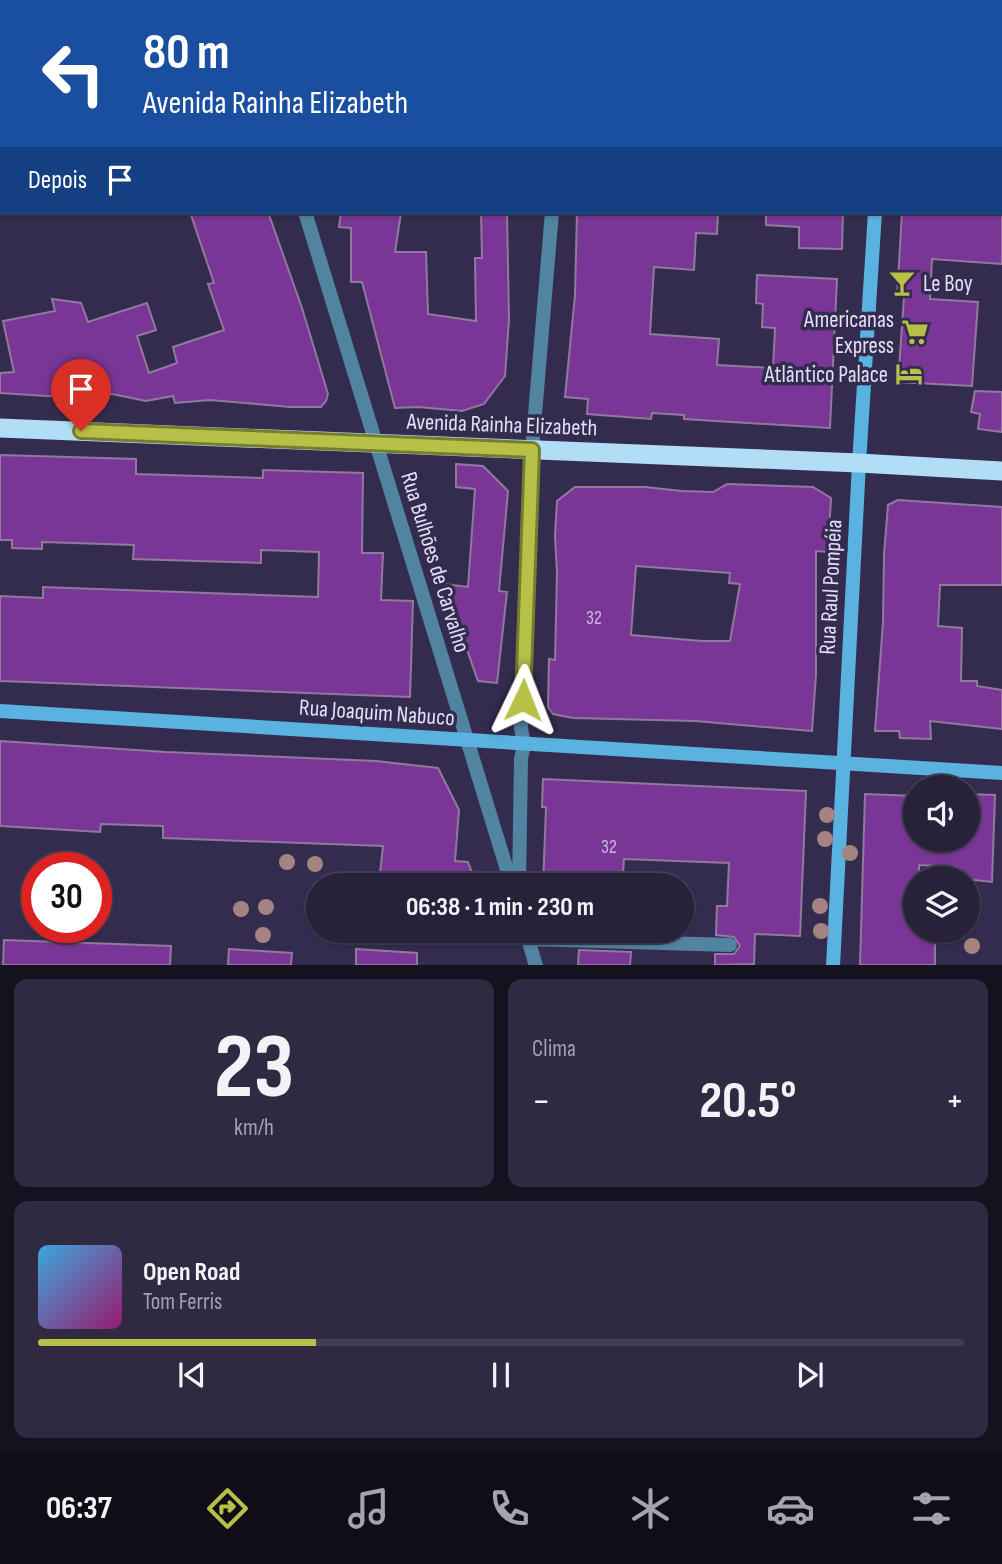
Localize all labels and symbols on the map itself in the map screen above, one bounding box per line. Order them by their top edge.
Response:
bar icon: Le Boy [887,268,917,298]
place label: Le Boy [923,270,973,298]
place label: Americanas Express [803,306,894,360]
supermarket icon: Americanas Express [900,317,930,347]
pin [51,359,111,431]
hotel icon: Atlântico Palace [894,359,924,389]
place label: Atlântico Palace [764,361,888,389]
street label: Avenida Rainha Elizabeth [405,408,598,442]
street label: Rua Bulhões de Carvalho [394,469,476,656]
street label: Rua Raul Pompéia [813,519,849,655]
house number: 32 [586,607,602,630]
position arrow [486,663,560,737]
street label: Rua Joaquim Nabuco [298,694,456,732]
house number: 32 [601,836,617,859]
speed limit sign: 30 [21,852,112,943]

